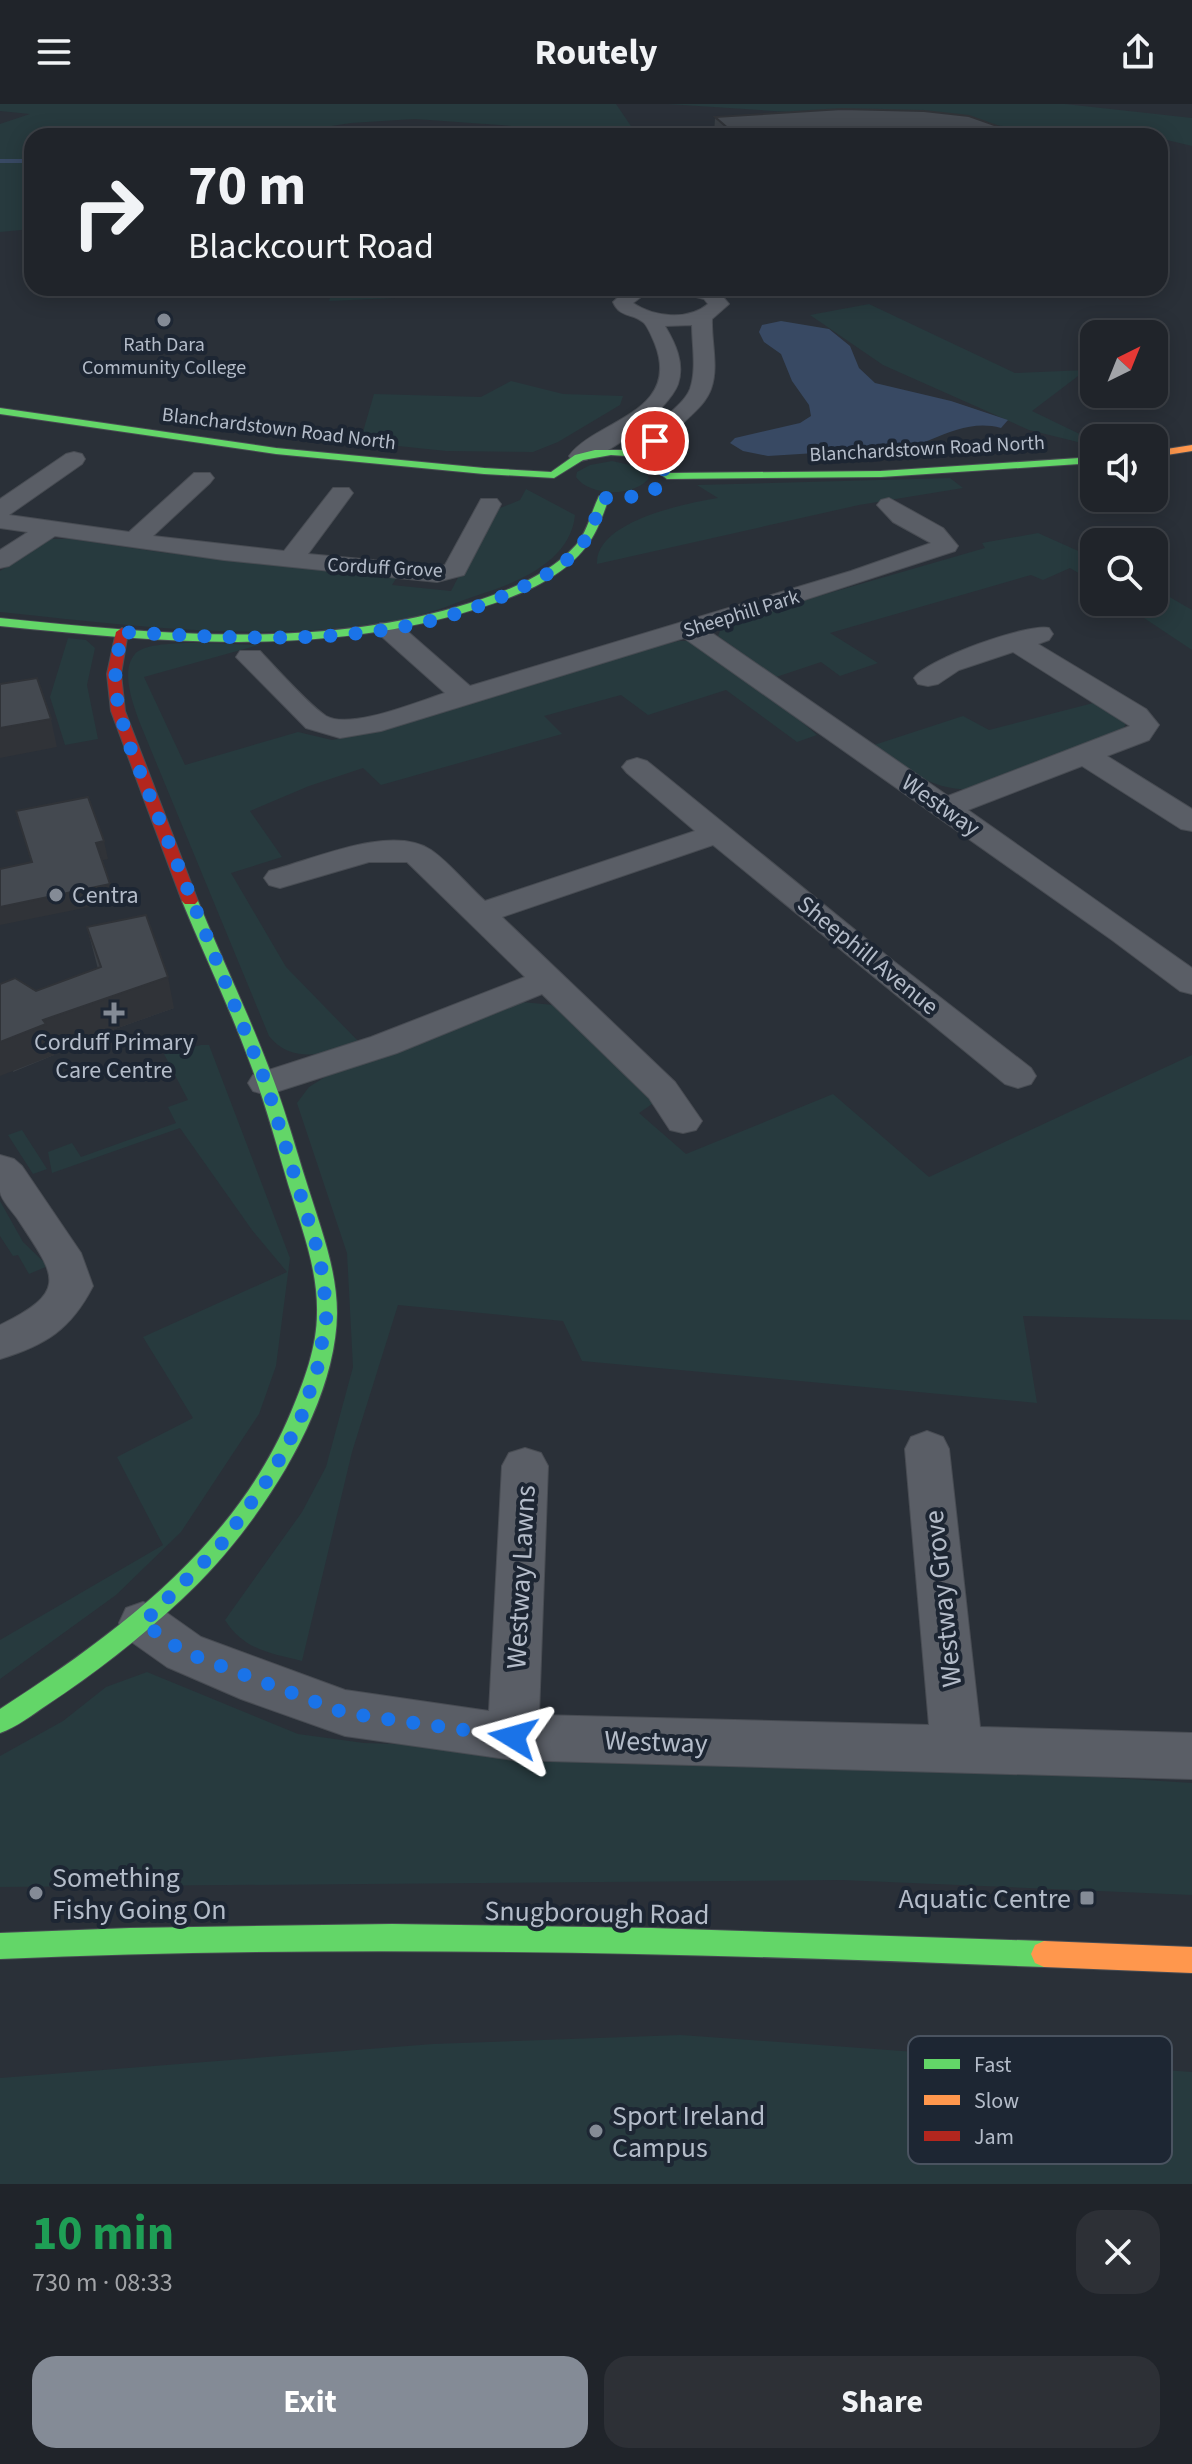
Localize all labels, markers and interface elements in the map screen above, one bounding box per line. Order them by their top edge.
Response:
text: Routely [535,27,657,78]
icon: menu [32,30,76,74]
icon: share [1116,30,1160,74]
text: 70 m [188,147,306,226]
icon: right [56,160,160,264]
text: Blackcourt Road [188,221,434,272]
marker: Rath Dara Community College [155,311,173,329]
north arrow [1080,320,1168,408]
map controls [1080,320,1168,616]
place label: Rath Dara Community College [82,331,246,382]
street label: Blanchardstown Road North [160,401,398,457]
pin [621,407,689,475]
icon: arrive [633,419,677,463]
button: sound [1080,424,1168,512]
street label: Blanchardstown Road North [809,429,1045,469]
button: search [1080,528,1168,616]
street label: Corduff Grove [327,551,443,585]
street label: Sheephill Park [680,583,803,645]
street label: Westway [894,766,987,845]
place label: Centra [72,878,139,913]
marker: Centra [47,886,65,904]
street label: Sheephill Avenue [789,887,946,1023]
marker: Corduff Primary Care Centre [103,1002,125,1024]
place label: Corduff Primary Care Centre [34,1025,194,1088]
street label: Westway Lawns [496,1484,546,1670]
street label: Westway Grove [914,1508,972,1689]
position arrow [471,1695,555,1779]
street label: Westway [604,1720,708,1764]
place label: Something Fishy Going On [52,1858,227,1930]
place label: Aquatic Centre [899,1879,1071,1919]
marker: Something Fishy Going On [27,1884,45,1902]
marker: Aquatic Centre [1078,1889,1096,1907]
street label: Snugborough Road [484,1891,710,1935]
legend [908,2036,1172,2164]
text: Fast [974,2049,1012,2081]
text: Slow [974,2085,1019,2117]
place label: Sport Ireland Campus [612,2096,765,2168]
text: Jam [974,2121,1014,2153]
marker: Sport Ireland Campus [587,2122,605,2140]
text: 10 min [32,2200,174,2268]
button: close [1076,2210,1160,2294]
text: 730 m · 08:33 [32,2264,173,2301]
button: Exit [32,2356,588,2448]
button: Share [604,2356,1160,2448]

